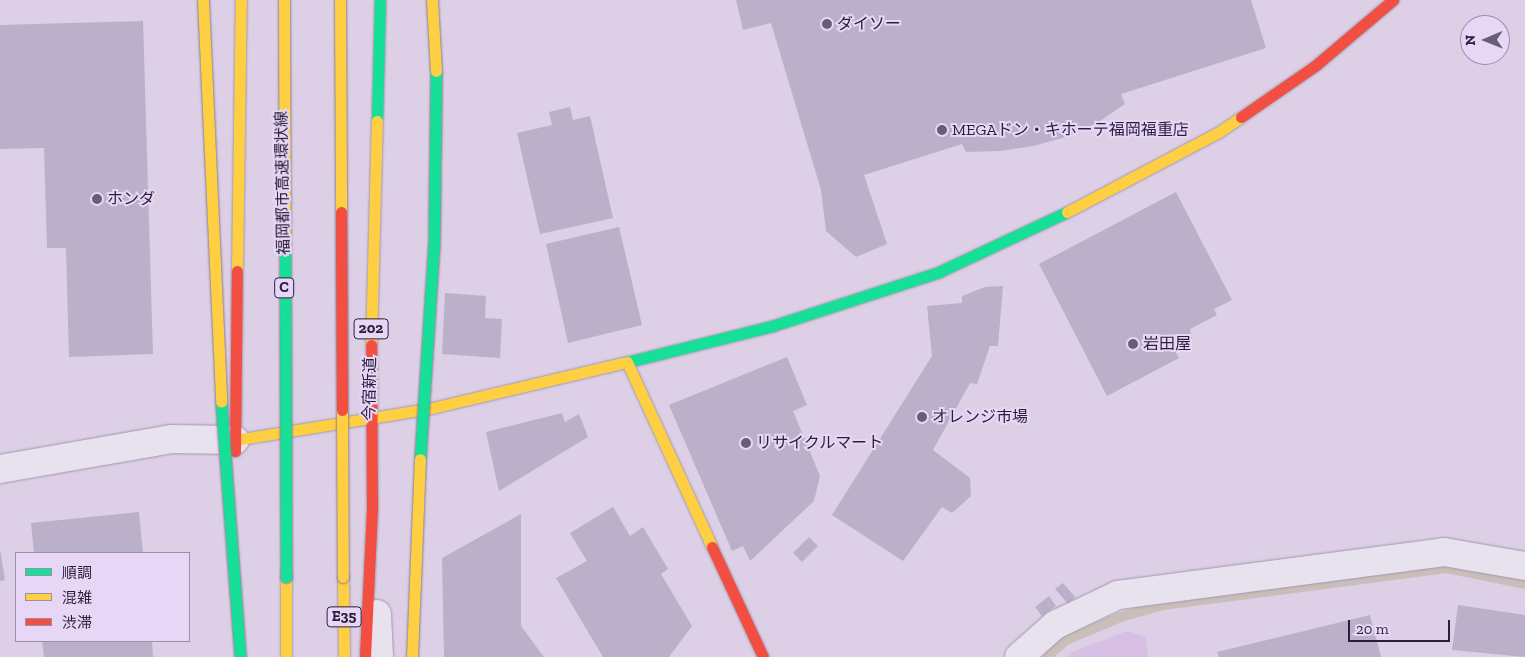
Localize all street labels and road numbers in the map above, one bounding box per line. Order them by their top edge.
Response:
street label: 福岡都市高速環状線 [272,111,294,255]
road number: C [274,276,294,300]
road number: 202 [354,316,388,342]
street label: 今宿新道 [360,357,380,421]
road number: E35 [326,604,362,630]

